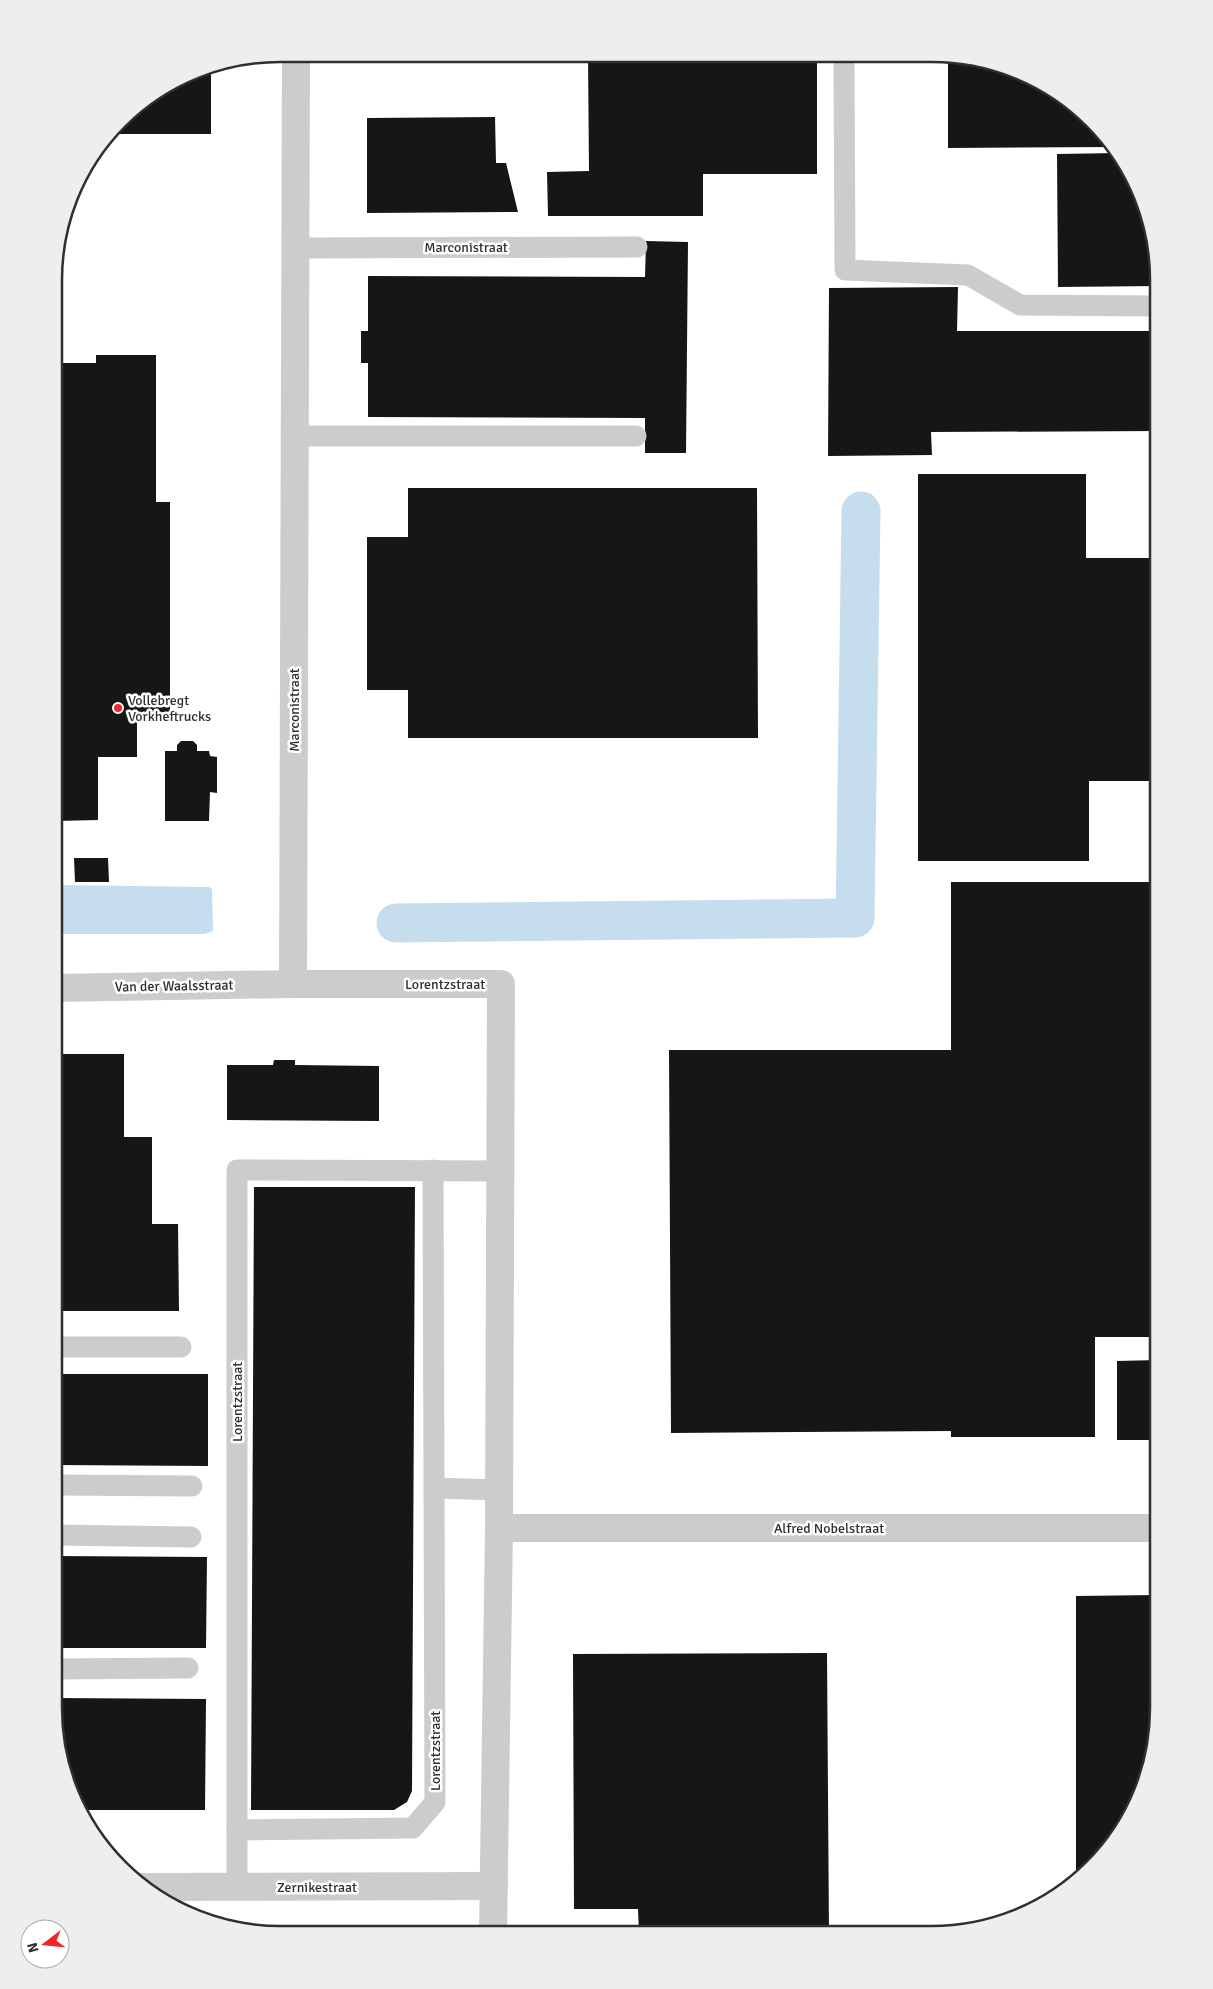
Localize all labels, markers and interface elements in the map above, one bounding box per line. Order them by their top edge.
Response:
street label: Marconistraat [424,239,508,256]
street label: Marconistraat [286,668,303,752]
place label: Vollebregt Vorkheftrucks [128,692,211,725]
marker: Vollebregt Vorkheftrucks [112,702,124,714]
street label: Van der Waalsstraat [114,976,234,996]
street label: Lorentzstraat [405,976,485,993]
street label: Lorentzstraat [229,1362,246,1442]
street label: Alfred Nobelstraat [774,1520,884,1537]
street label: Lorentzstraat [427,1711,444,1791]
street label: Zernikestraat [277,1879,357,1896]
north arrow [20,1919,70,1969]
text: N [23,1940,42,1954]

